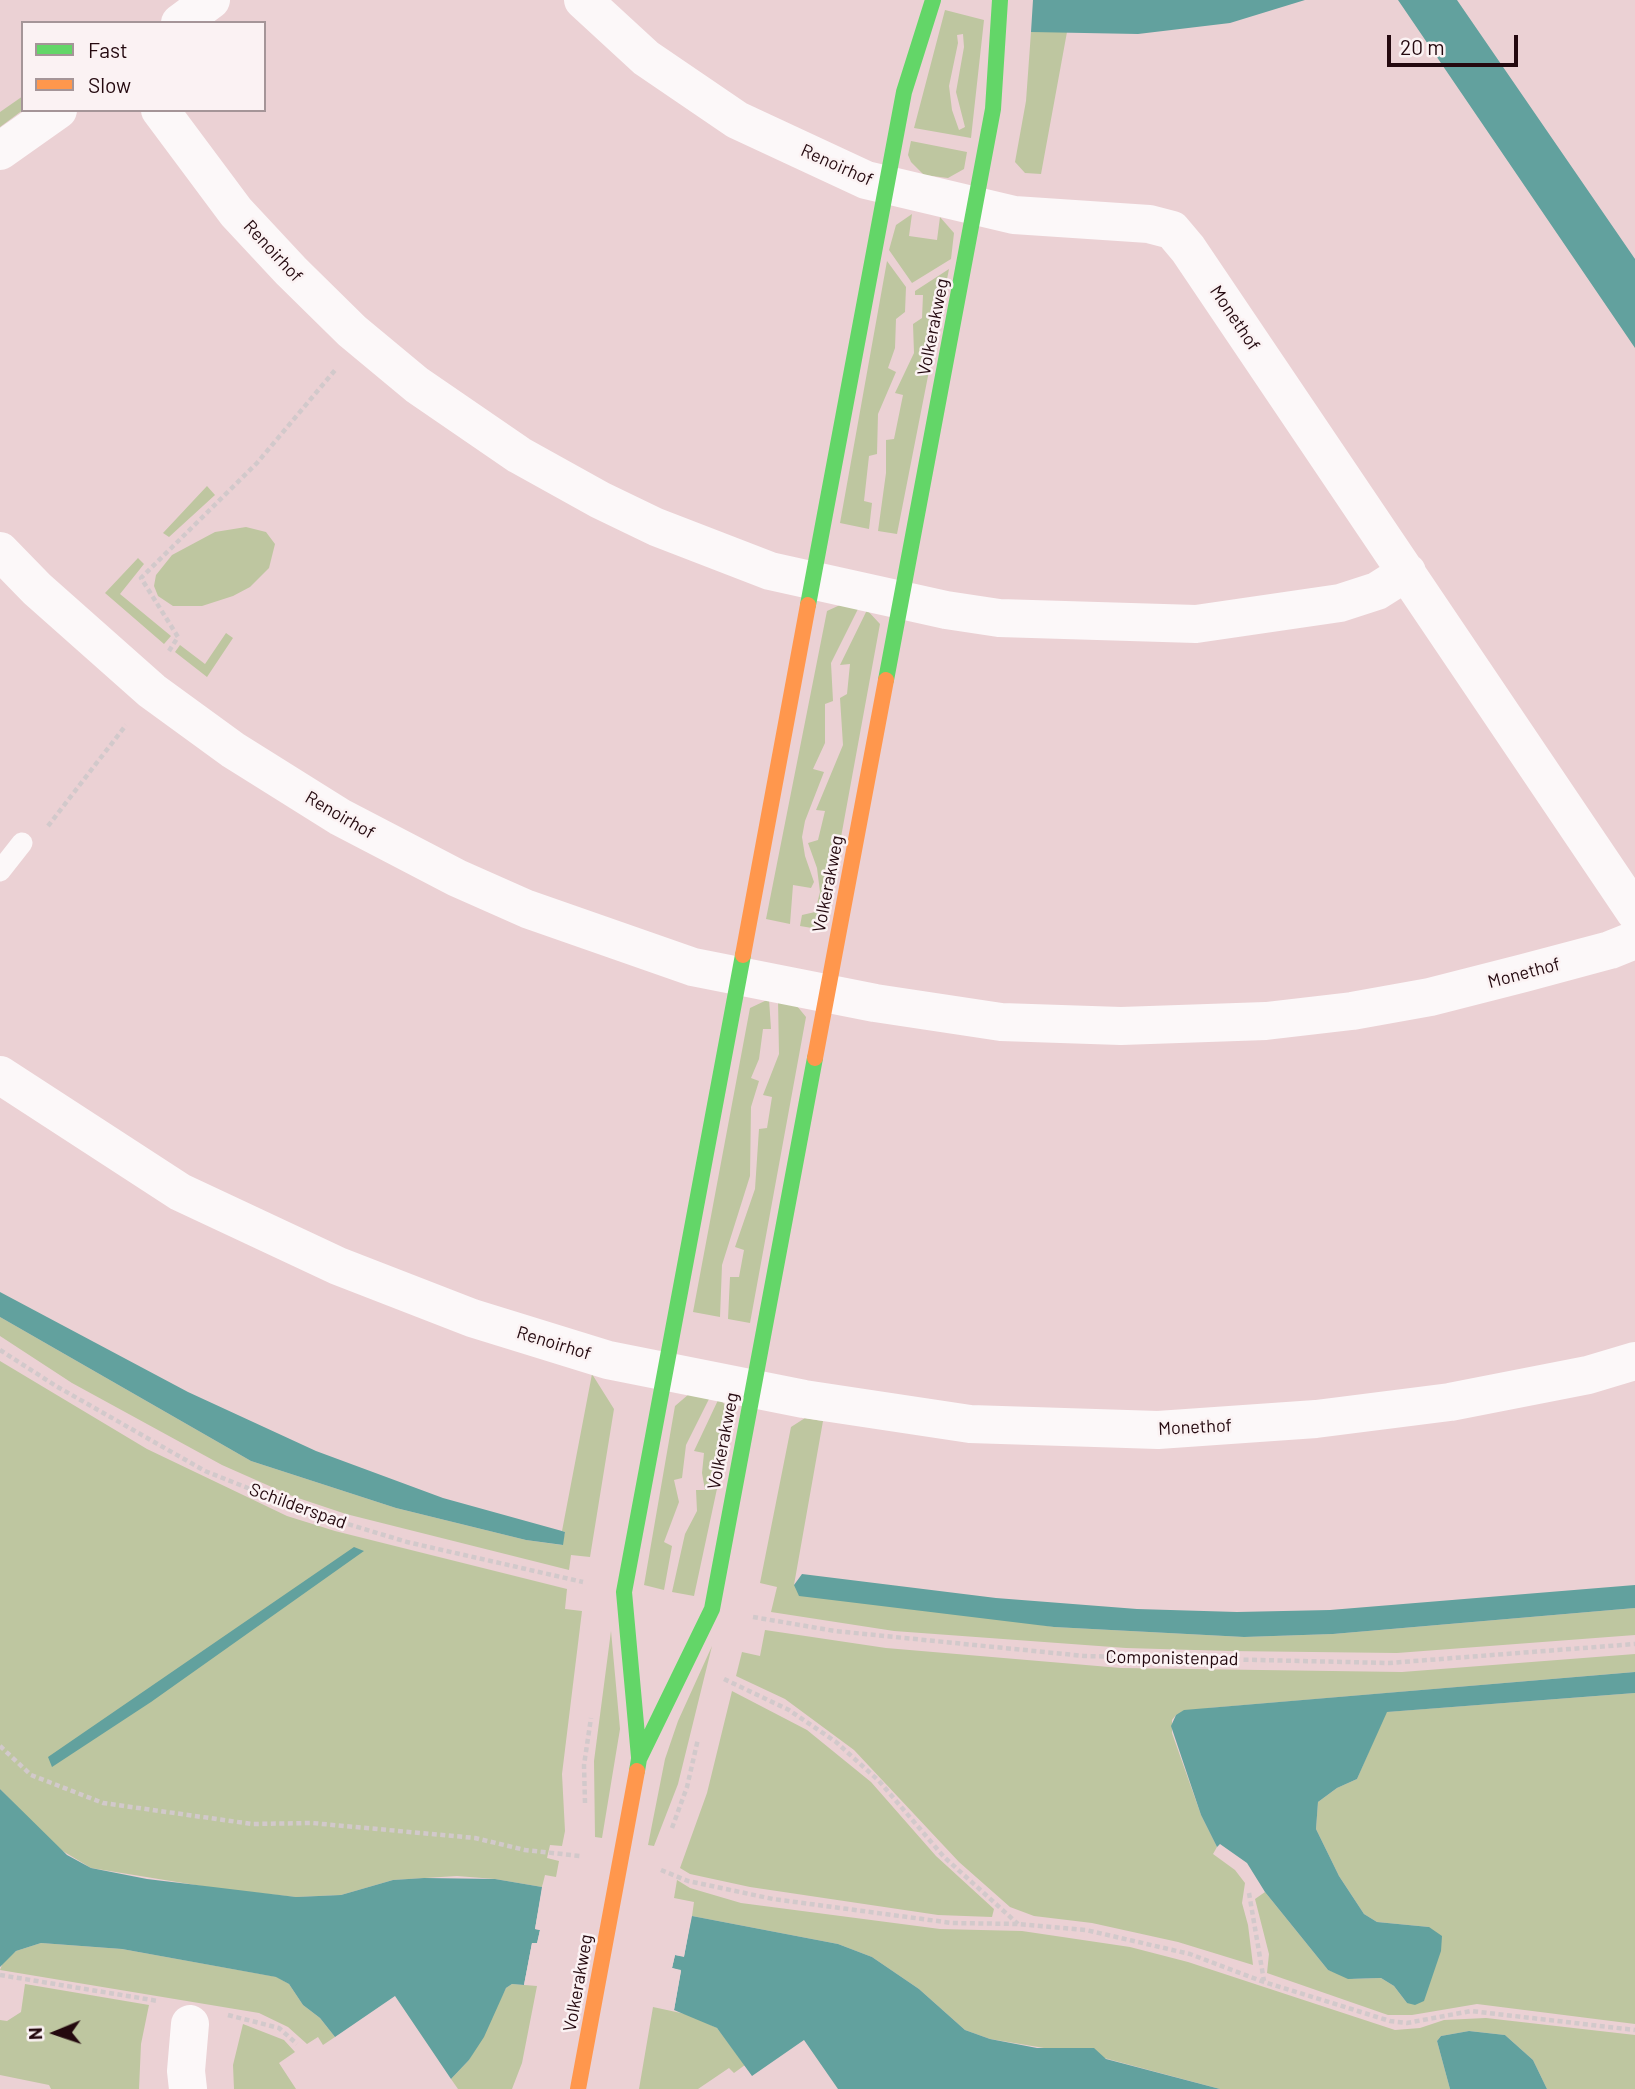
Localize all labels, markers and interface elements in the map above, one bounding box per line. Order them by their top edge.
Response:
legend [21,21,266,112]
scale bar [1390,21,1521,65]
text: 20 m [1400,34,1445,59]
text: Fast [88,37,128,62]
text: Slow [88,72,131,97]
street label: Renoirhof [798,140,876,190]
street label: Renoirhof [239,216,307,286]
street label: Volkerakweg [913,277,953,377]
street label: Monethof [1205,281,1265,355]
street label: Renoirhof [301,786,379,844]
street label: Volkerakweg [808,834,848,934]
street label: Monethof [1485,953,1563,993]
street label: Renoirhof [514,1321,594,1365]
street label: Volkerakweg [703,1391,743,1491]
street label: Monethof [1158,1414,1232,1440]
street label: Schilderspad [246,1478,350,1534]
street label: Componistenpad [1105,1646,1239,1670]
street label: Volkerakweg [559,1933,597,2033]
north arrow [21,1998,91,2068]
text: N [23,2027,46,2040]

